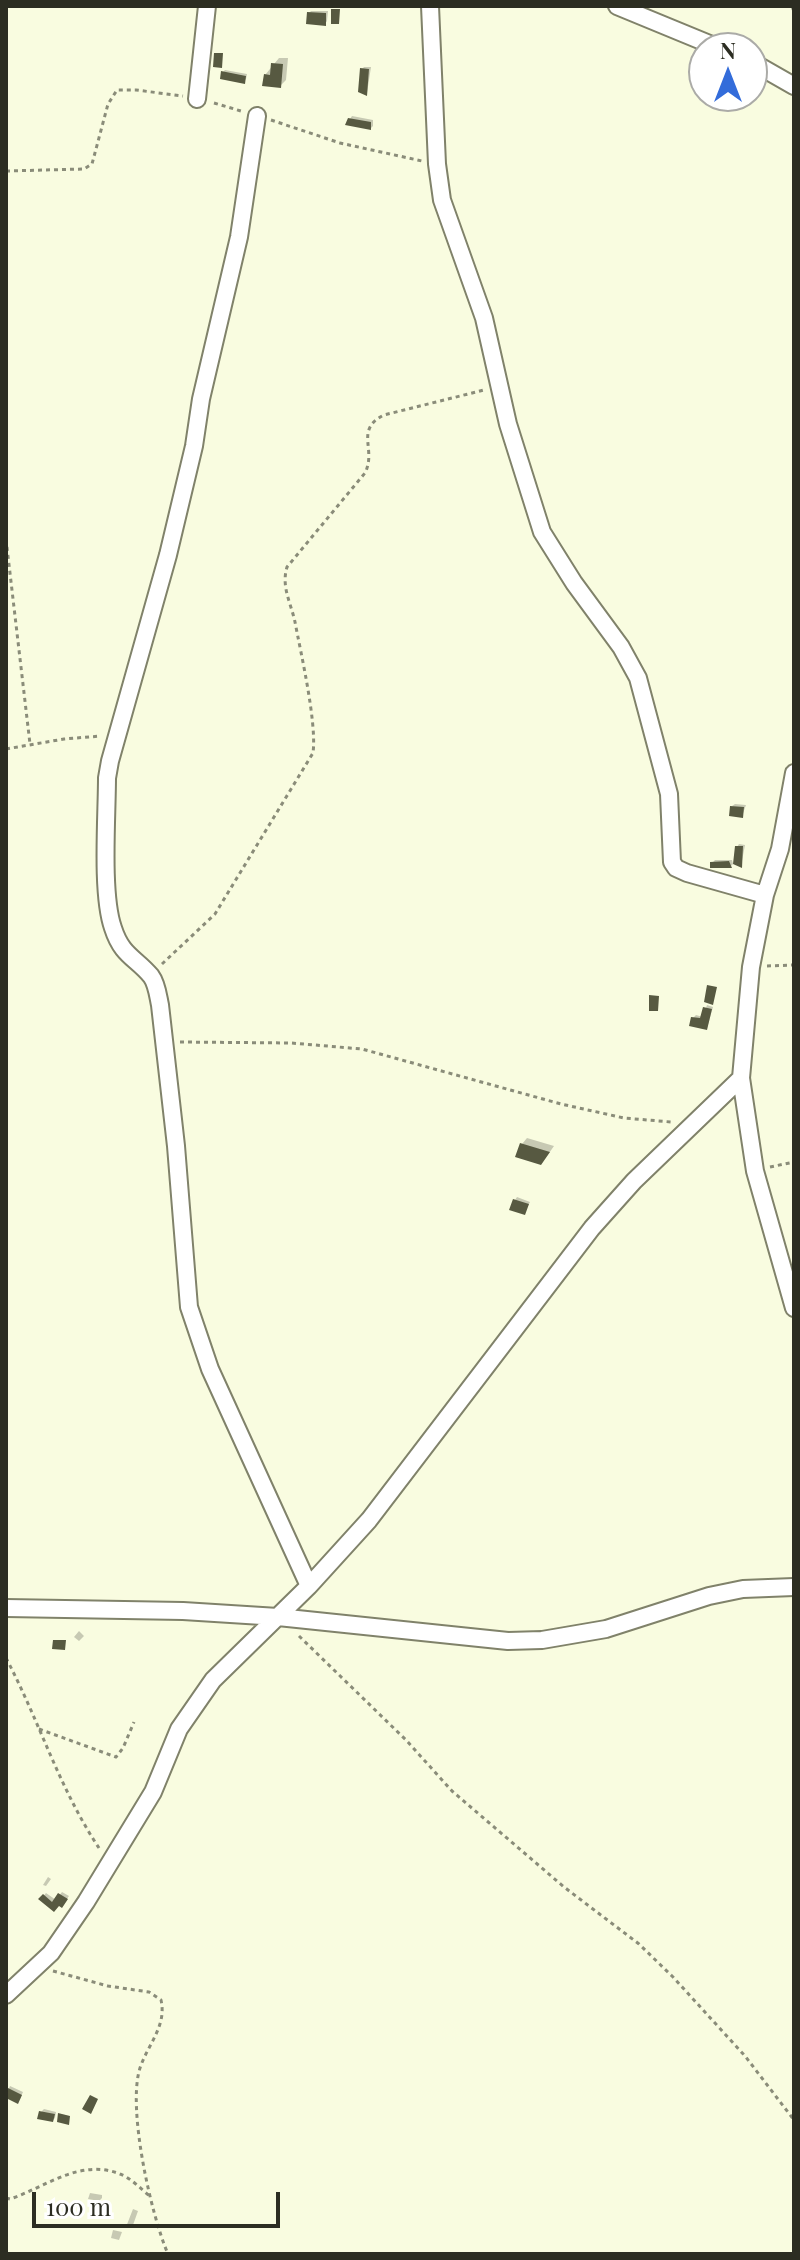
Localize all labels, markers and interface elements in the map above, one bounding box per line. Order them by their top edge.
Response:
north arrow [688,32,768,112]
text: N [720,35,736,65]
scale bar [36,2176,284,2226]
text: 100 m [46,2190,111,2222]

